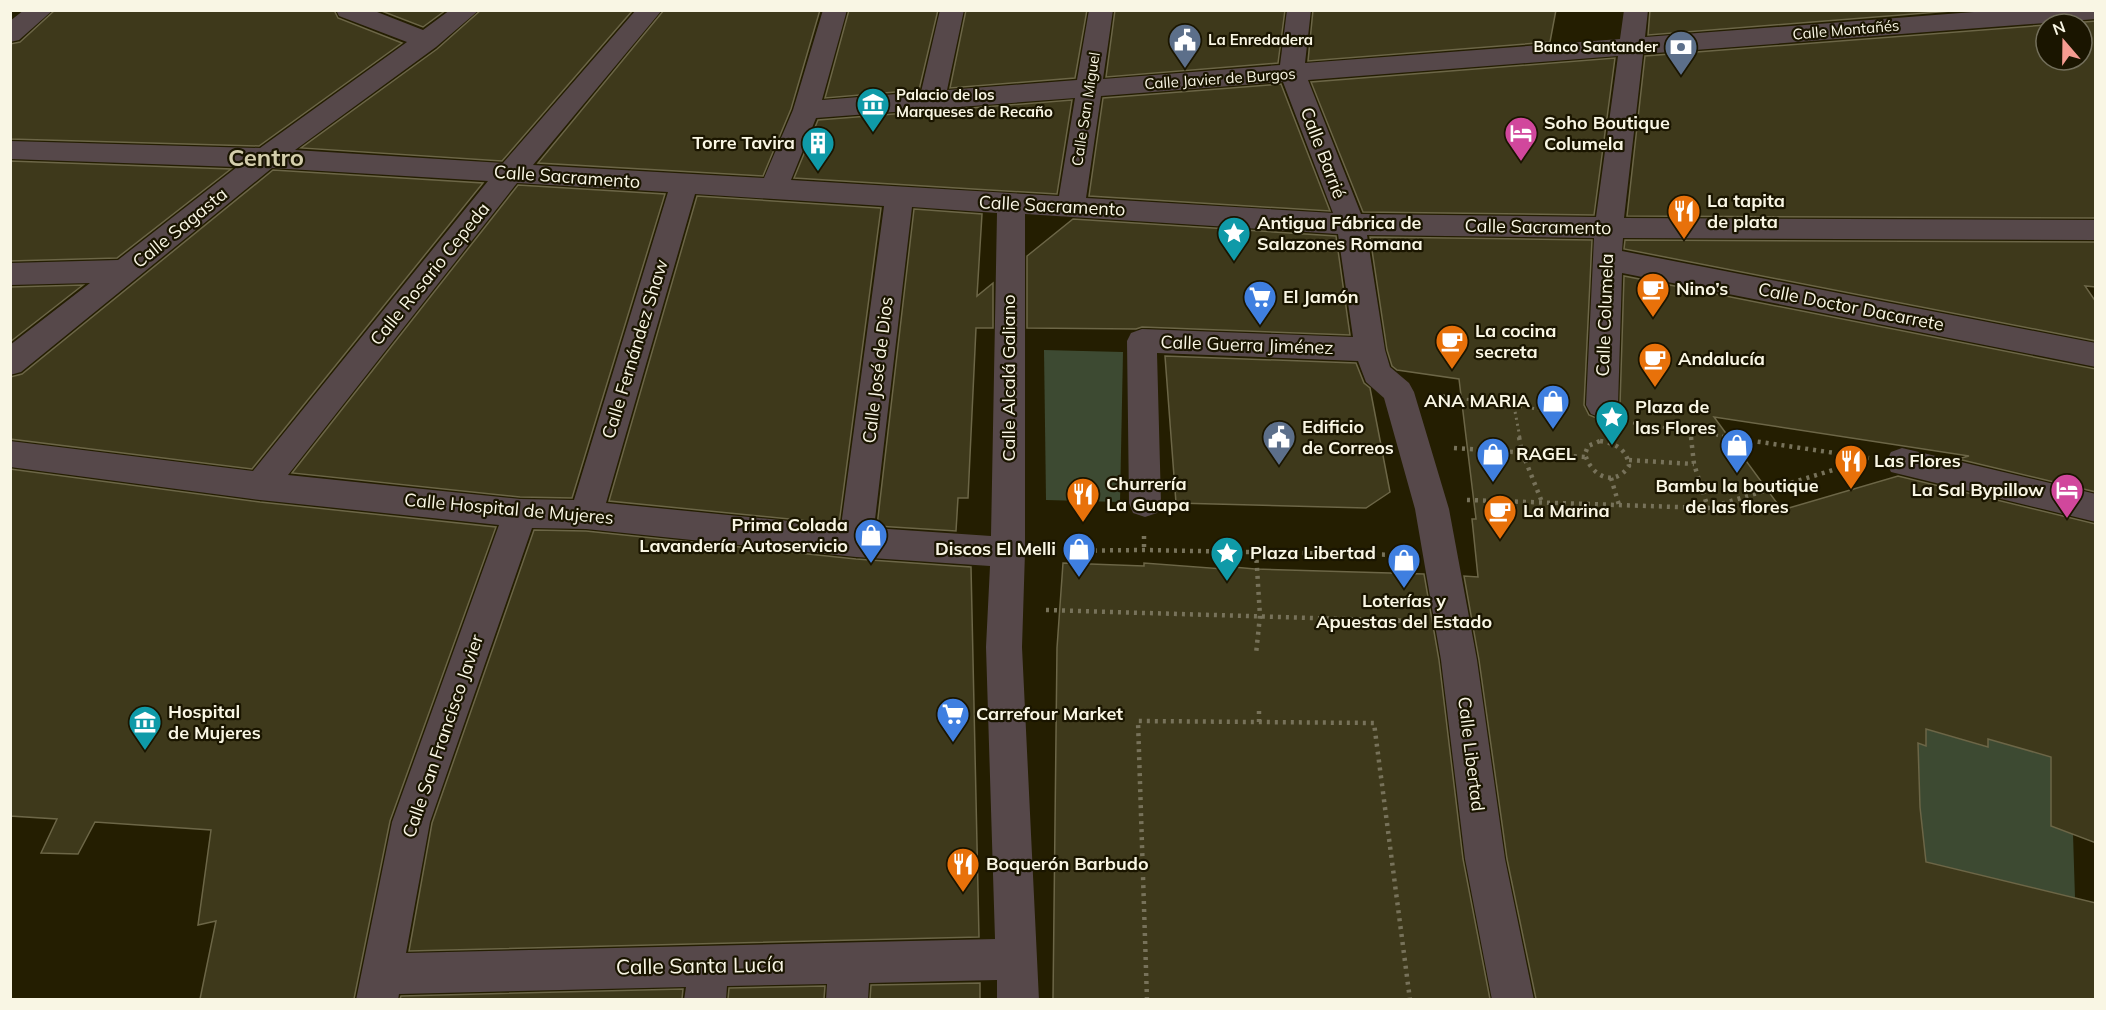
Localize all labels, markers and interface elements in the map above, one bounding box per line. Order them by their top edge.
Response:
north arrow [2034,12,2094,72]
street label: Calle Montañés [1792,15,1900,44]
text: N [2050,16,2068,39]
public building icon: La Enredadera [1167,22,1203,69]
bank icon: Banco Santander [1663,29,1699,76]
place label: La Enredadera [1208,30,1313,49]
place label: Banco Santander [1533,37,1658,56]
street label: Calle San Miguel [1067,51,1104,167]
street label: Calle Javier de Burgos [1144,64,1296,93]
place label: Palacio de los Marqueses de Recaño [896,85,1053,121]
museum icon: Palacio de los Marqueses de Recaño [855,86,891,133]
street label: Calle Barrié [1296,104,1351,202]
place label: Soho Boutique Columela [1544,111,1670,155]
hotel icon: Soho Boutique Columela [1503,115,1539,162]
building icon: Torre Tavira [800,125,836,172]
place label: Torre Tavira [692,131,795,154]
district label: Centro [228,142,304,172]
street label: Calle Sacramento [493,160,641,193]
street label: Calle Sagasta [128,182,232,273]
place label: La tapita de plata [1707,189,1785,233]
street label: Calle Sacramento [978,190,1126,221]
restaurant icon: La tapita de plata [1666,193,1702,240]
street label: Calle Rosario Cepeda [365,197,494,350]
place label: Antigua Fábrica de Salazones Romana [1257,211,1423,255]
street label: Calle Sacramento [1464,214,1612,239]
place icon: Antigua Fábrica de Salazones Romana [1216,215,1252,262]
street label: Calle Columela [1591,253,1618,377]
street label: Calle Fernández Shaw [596,256,673,441]
cafe icon: Nino’s [1635,271,1671,318]
place label: Nino’s [1676,277,1728,300]
street label: Calle Doctor Dacarrete [1756,277,1946,336]
supermarket icon: El Jamón [1242,279,1278,326]
place label: El Jamón [1283,285,1359,308]
street label: Calle José de Dios [857,295,898,445]
street label: Calle Alcalá Galiano [997,295,1020,461]
place label: La cocina secreta [1475,319,1557,363]
cafe icon: La cocina secreta [1434,323,1470,370]
street label: Calle Guerra Jiménez [1160,330,1334,359]
cafe icon: Andalucía [1637,341,1673,388]
place label: Andalucía [1678,347,1765,370]
shop icon: ANA MARIA [1535,383,1571,430]
place label: ANA MARIA [1424,389,1530,412]
place label: Plaza de las Flores [1635,395,1716,439]
place icon: Plaza de las Flores [1594,399,1630,446]
place label: Edificio de Correos [1302,415,1394,459]
public building icon: Edificio de Correos [1261,419,1297,466]
shop icon: Bambu la boutique de las flores [1719,427,1755,474]
shop icon: RAGEL [1475,436,1511,483]
place label: RAGEL [1516,442,1576,465]
restaurant icon: Las Flores [1833,443,1869,490]
place label: Las Flores [1874,449,1961,472]
place label: Churrería La Guapa [1106,472,1190,516]
hotel icon: La Sal Bypillow [2049,472,2085,519]
place label: Bambu la boutique de las flores [1655,474,1819,518]
restaurant icon: Churrería La Guapa [1065,476,1101,523]
place label: La Sal Bypillow [1912,478,2044,501]
street label: Calle Hospital de Mujeres [403,488,615,529]
cafe icon: La Marina [1482,493,1518,540]
place label: La Marina [1523,499,1610,522]
place label: Prima Colada Lavandería Autoservicio [639,513,848,557]
shop icon: Prima Colada Lavandería Autoservicio [853,517,889,564]
shop icon: Discos El Melli [1061,531,1097,578]
place icon: Plaza Libertad [1209,535,1245,582]
place label: Discos El Melli [935,537,1056,560]
place label: Plaza Libertad [1250,541,1376,564]
shop icon: Loterías y Apuestas del Estado [1386,542,1422,589]
place label: Loterías y Apuestas del Estado [1316,589,1492,633]
street label: Calle San Francisco Javier [397,631,488,841]
street label: Calle Libertad [1453,695,1490,813]
supermarket icon: Carrefour Market [935,696,971,743]
place label: Hospital de Mujeres [168,700,261,744]
place label: Carrefour Market [976,702,1123,725]
museum icon: Hospital de Mujeres [127,704,163,751]
restaurant icon: Boquerón Barbudo [945,846,981,893]
place label: Boquerón Barbudo [986,852,1149,875]
street label: Calle Santa Lucía [616,951,784,979]

